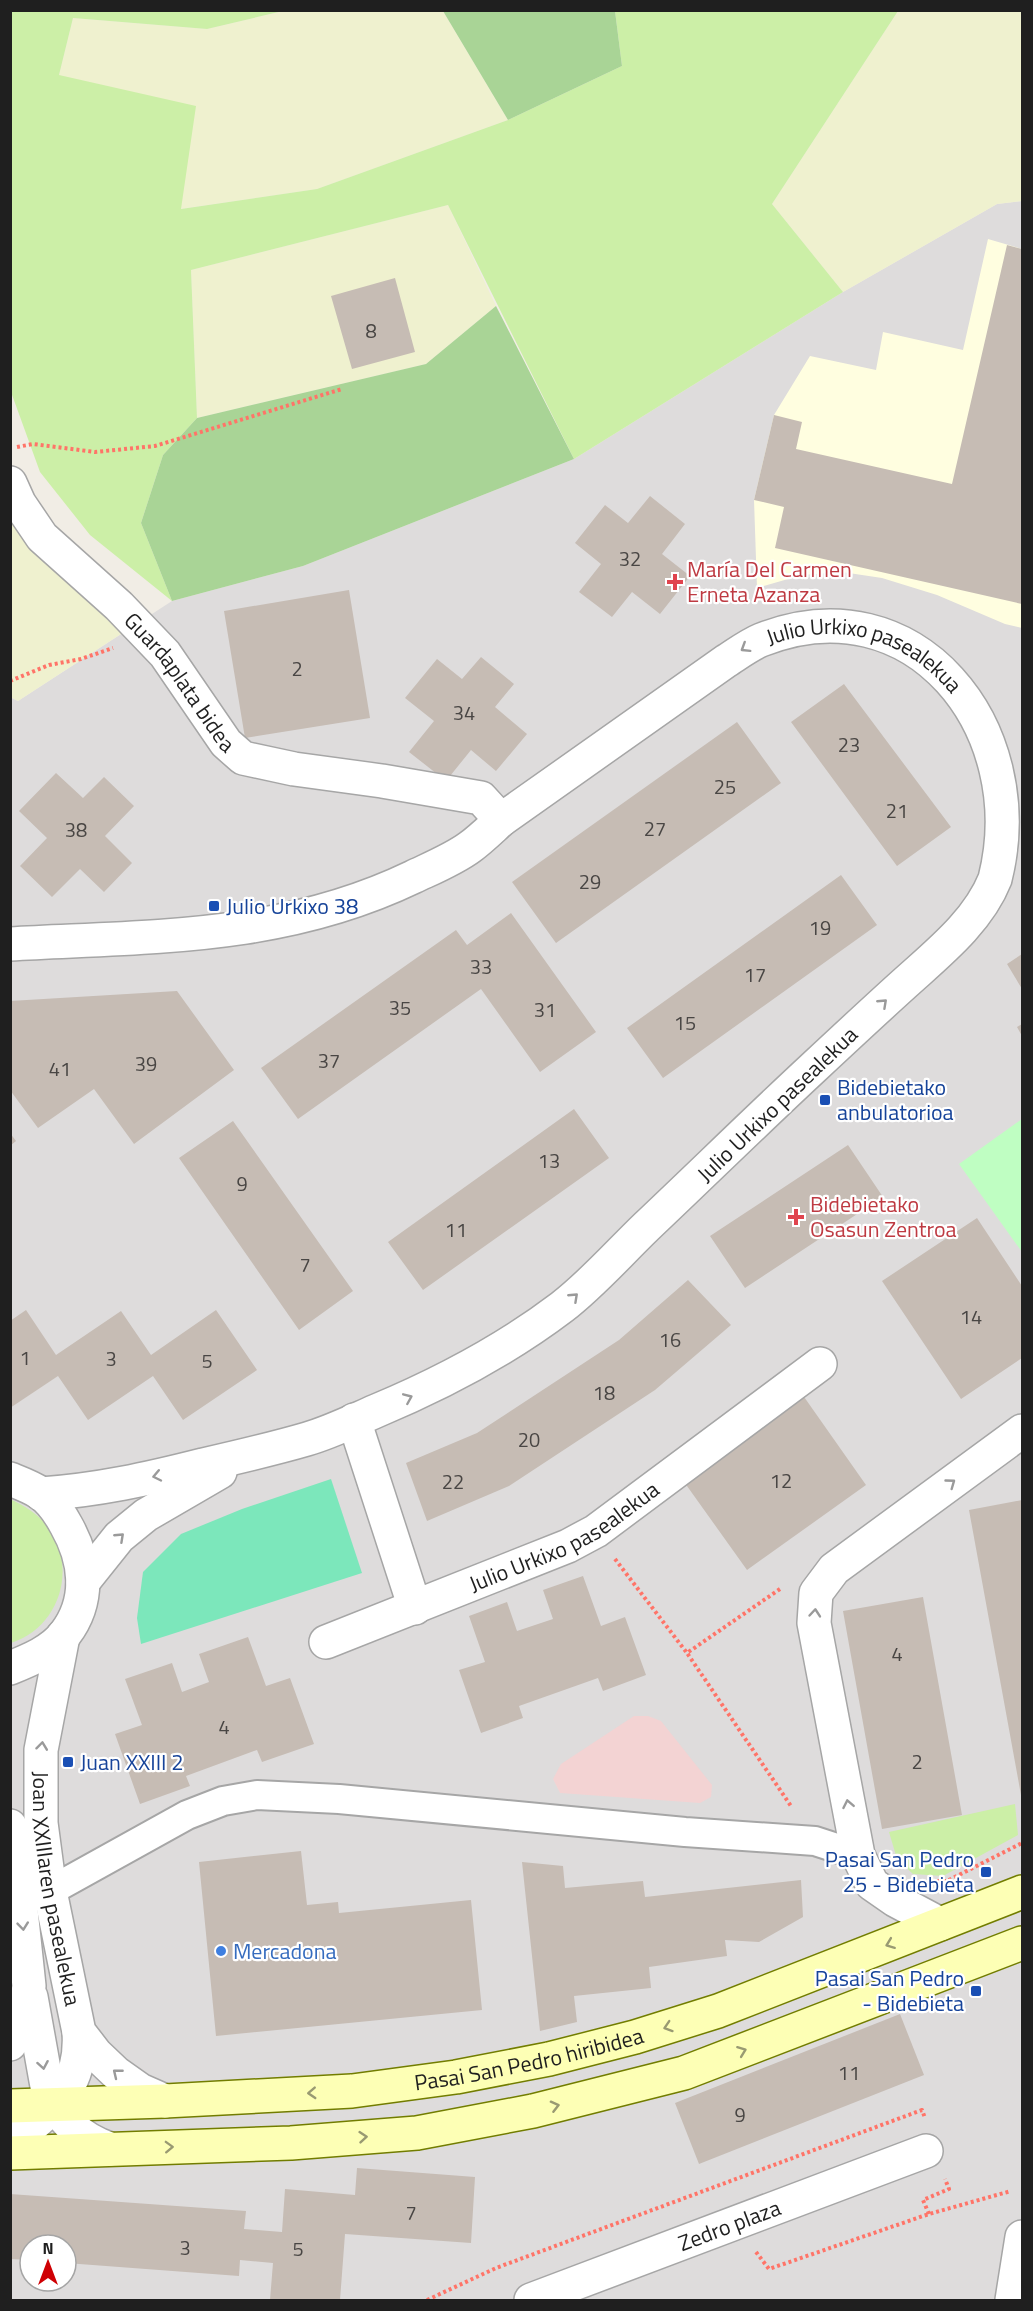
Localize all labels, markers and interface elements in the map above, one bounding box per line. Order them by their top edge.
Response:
house number: 8 [365,315,377,346]
house number: 32 [619,543,641,574]
place label: María Del Carmen Erneta Azanza [687,552,852,611]
marker: María Del Carmen Erneta Azanza [668,575,682,589]
street label: Guardaplata bidea [116,604,243,760]
street label: Julio Urkixo pasealekua [761,609,971,700]
one-way arrow [741,641,752,652]
house number: 2 [291,653,303,684]
house number: 34 [453,697,475,728]
house number: 23 [838,729,860,760]
house number: 25 [714,771,736,802]
house number: 21 [886,795,908,826]
house number: 27 [644,813,666,844]
house number: 38 [65,814,87,845]
house number: 29 [579,866,601,897]
place label: Julio Urkixo 38 [226,889,358,923]
marker: Julio Urkixo 38 [207,899,221,913]
house number: 19 [809,912,831,943]
house number: 33 [470,951,492,982]
house number: 17 [744,959,766,990]
house number: 35 [389,992,411,1023]
house number: 31 [534,994,556,1025]
one-way arrow [876,999,887,1010]
house number: 15 [674,1007,696,1038]
street label: Julio Urkixo pasealekua [689,1018,865,1190]
house number: 37 [318,1045,340,1076]
house number: 39 [135,1048,157,1079]
house number: 41 [49,1053,71,1084]
place label: Bidebietako anbulatorioa [837,1070,954,1129]
marker: Bidebietako anbulatorioa [818,1093,832,1107]
house number: 13 [538,1145,560,1176]
house number: 9 [236,1168,248,1199]
place label: Bidebietako Osasun Zentroa [810,1187,957,1246]
marker: Bidebietako Osasun Zentroa [787,1208,805,1226]
house number: 11 [445,1214,467,1245]
house number: 7 [299,1249,311,1280]
one-way arrow [567,1293,578,1304]
house number: 14 [960,1301,982,1332]
house number: 16 [659,1324,681,1355]
house number: 1 [19,1342,31,1373]
house number: 3 [105,1343,117,1374]
house number: 5 [201,1345,213,1376]
house number: 18 [593,1377,615,1408]
one-way arrow [402,1393,413,1405]
house number: 20 [518,1424,540,1455]
house number: 12 [770,1465,792,1496]
house number: 22 [442,1466,464,1497]
one-way arrow [152,1469,162,1482]
street label: Julio Urkixo pasealekua [464,1473,666,1601]
one-way arrow [945,1479,956,1490]
one-way arrow [114,1533,124,1544]
one-way arrow [808,1608,821,1617]
house number: 4 [891,1638,903,1669]
house number: 4 [218,1711,230,1742]
one-way arrow [36,1742,48,1751]
place label: Juan XXIII 2 [80,1745,184,1779]
house number: 2 [911,1746,923,1777]
marker: Juan XXIII 2 [61,1755,75,1769]
street label: Joan XXIIIaren pasealekua [23,1771,90,2009]
one-way arrow [842,1800,855,1810]
place label: Pasai San Pedro 25 - Bidebieta [825,1842,974,1901]
marker: Pasai San Pedro 25 - Bidebieta [979,1865,993,1879]
one-way arrow [16,1921,29,1931]
place label: Mercadona [233,1934,337,1968]
one-way arrow [885,1937,896,1949]
marker: Mercadona [214,1944,228,1958]
place label: Pasai San Pedro - Bidebieta [815,1961,964,2020]
marker: Pasai San Pedro - Bidebieta [969,1984,983,1998]
street label: Pasai San Pedro hiribidea [412,2018,648,2099]
one-way arrow [663,2020,674,2032]
one-way arrow [736,2046,747,2058]
house number: 11 [838,2057,860,2088]
one-way arrow [36,2059,49,2069]
one-way arrow [113,2070,124,2081]
one-way arrow [307,2086,316,2099]
house number: 9 [734,2099,746,2130]
one-way arrow [550,2100,560,2113]
one-way arrow [359,2131,368,2144]
one-way arrow [164,2141,173,2154]
street label: Zedro plaza [673,2190,785,2260]
house number: 7 [405,2197,417,2228]
house number: 3 [179,2232,191,2263]
north arrow [18,2233,78,2293]
house number: 5 [292,2233,304,2264]
text: N [42,2236,54,2260]

